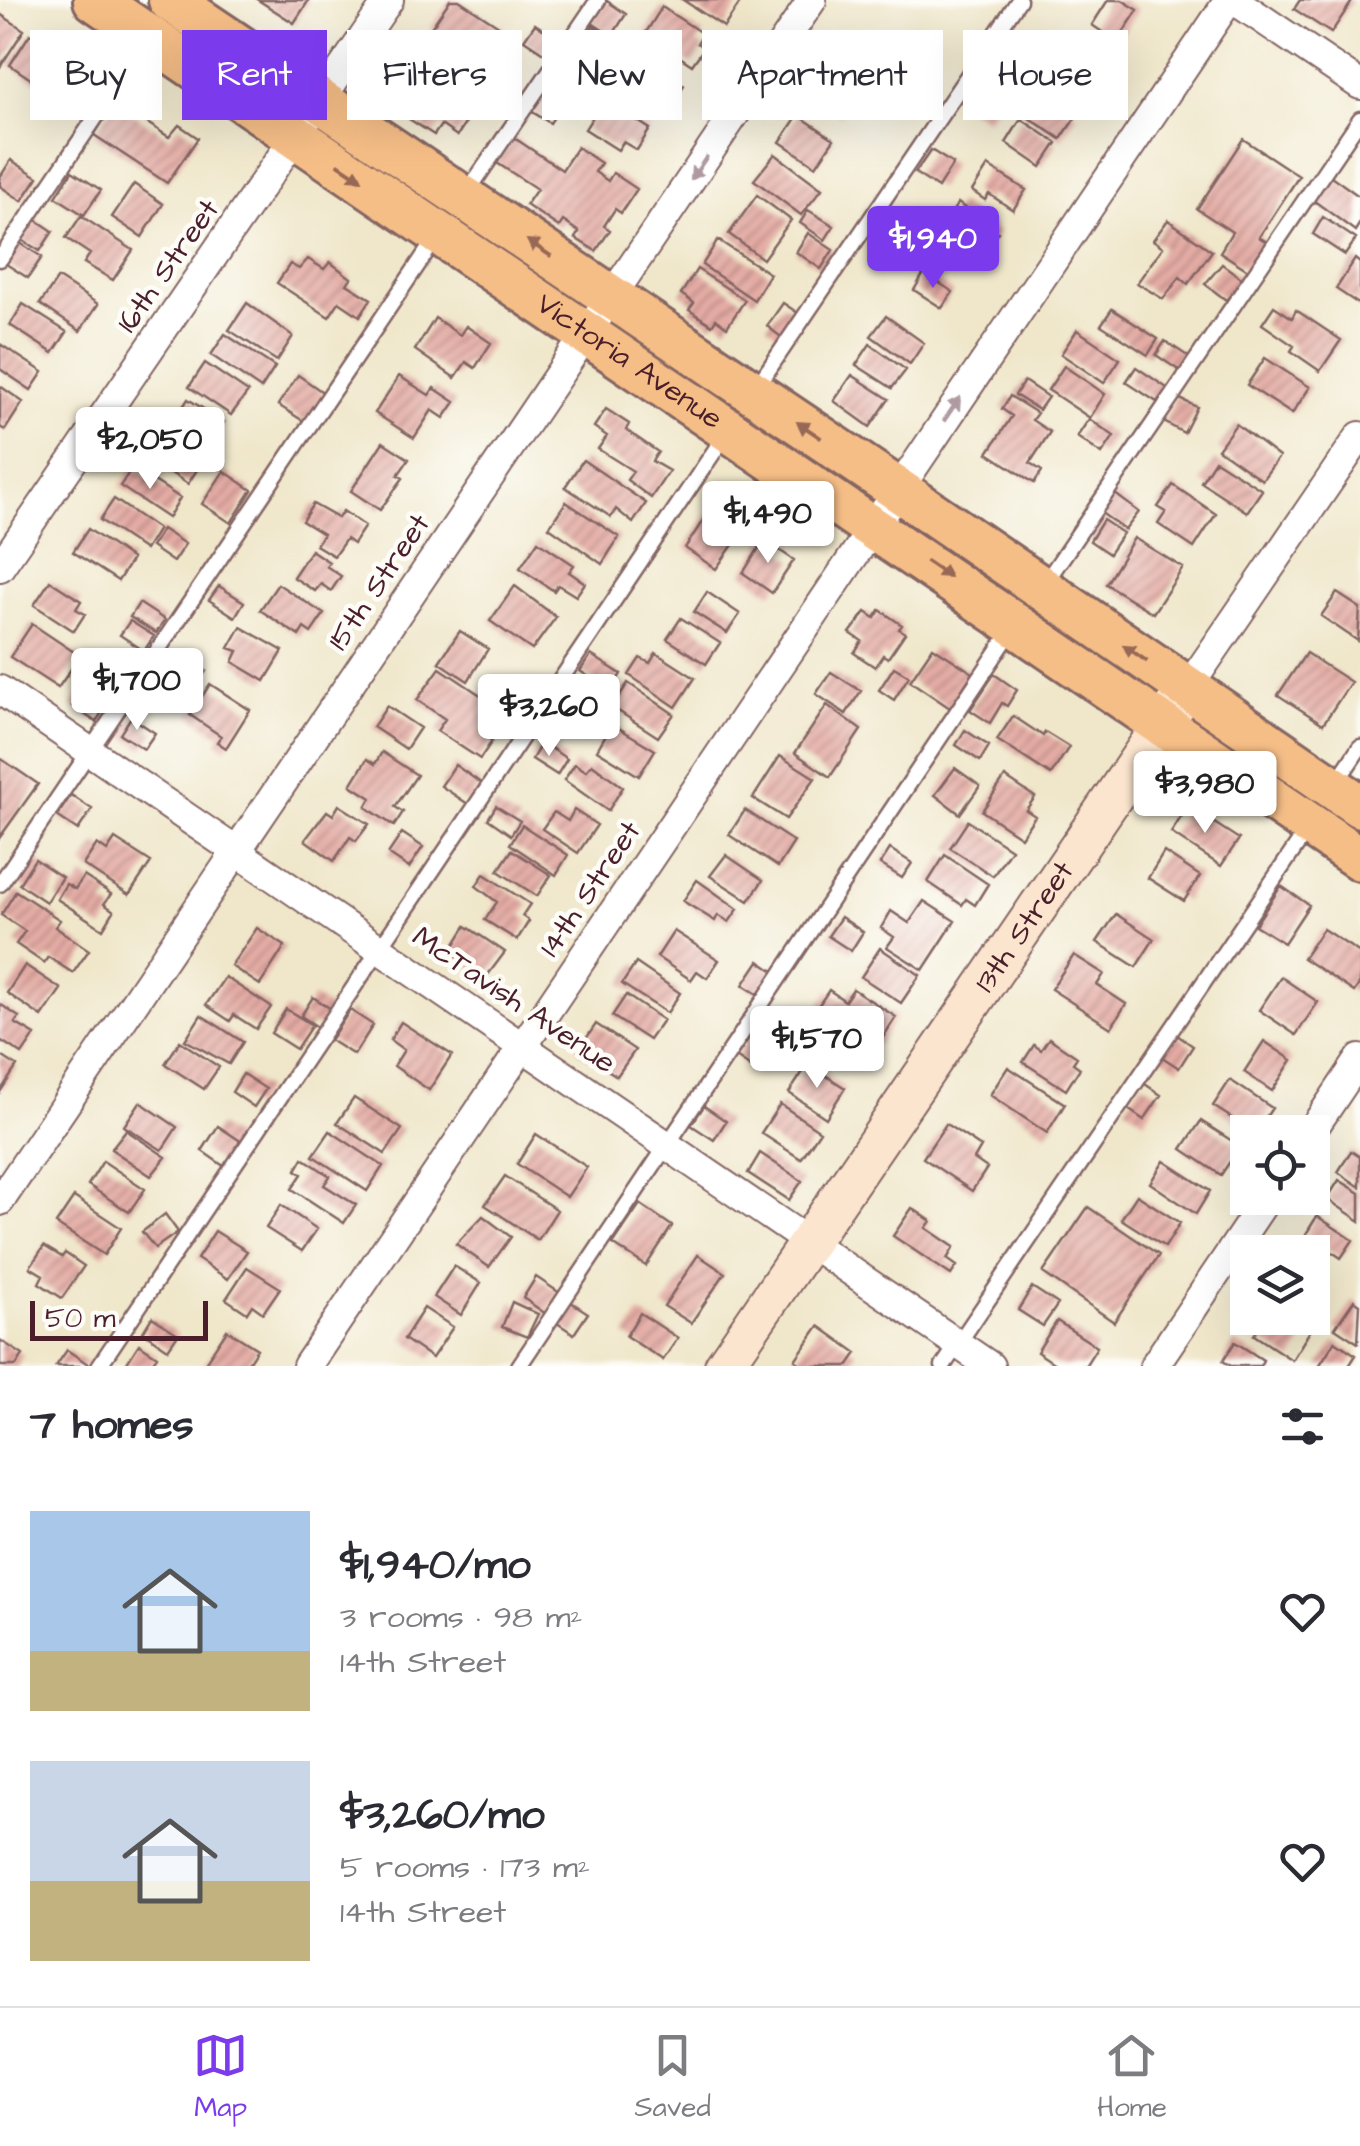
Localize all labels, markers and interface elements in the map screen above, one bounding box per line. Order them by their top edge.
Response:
chip: Buy [30,30,162,120]
chip: Rent [182,30,327,120]
chip: Filters [347,30,522,120]
chip: New [542,30,682,120]
chip: Apartment [702,30,943,120]
chip: House [963,30,1128,120]
one-way arrow [690,154,709,181]
one-way arrow [336,163,363,181]
street label: 16th Street [107,191,229,341]
pin: $1,940 [852,206,1014,291]
text: $1,940 [889,216,977,261]
one-way arrow [526,239,553,258]
street label: Victoria Avenue [528,283,731,439]
one-way arrow [942,395,961,422]
pin: $2,050 [69,407,231,492]
text: $2,050 [98,417,202,462]
one-way arrow [795,421,822,440]
pin: $1,490 [687,481,849,566]
text: $1,490 [724,491,812,536]
street label: 15th Street [318,505,440,659]
one-way arrow [925,560,952,578]
one-way arrow [1121,644,1148,663]
pin: $1,700 [56,648,218,733]
text: $1,700 [93,658,181,703]
pin: $3,260 [468,674,630,759]
text: $3,260 [500,684,598,729]
pin: $3,980 [1124,751,1286,836]
text: $3,980 [1156,761,1254,806]
street label: 14th Street [529,813,651,965]
street label: 13th Street [964,853,1084,1001]
street label: McTavish Avenue [404,916,624,1084]
pin: $1,570 [736,1006,898,1091]
text: $1,570 [772,1016,862,1061]
map controls [1230,1115,1330,1335]
button: locate [1230,1115,1330,1215]
button: layers [1230,1235,1330,1335]
scale bar [30,1296,208,1340]
text: 50 m [45,1299,116,1338]
text: 7 homes [30,1397,194,1455]
icon: filters [1275,1399,1330,1454]
text: $1,940/mo [340,1537,531,1595]
icon: home [110,1551,230,1671]
icon: heart [1275,1584,1330,1639]
text: 3 rooms · 98 m² [340,1595,583,1640]
text: 14th Street [340,1640,506,1685]
text: $3,260/mo [340,1787,545,1845]
icon: home [110,1801,230,1921]
icon: heart [1275,1834,1330,1889]
text: 5 rooms · 173 m² [340,1845,590,1890]
text: 14th Street [340,1890,506,1935]
tab: Map [193,2028,248,2127]
tab: Saved [635,2028,711,2127]
tab: Home [1097,2028,1167,2127]

